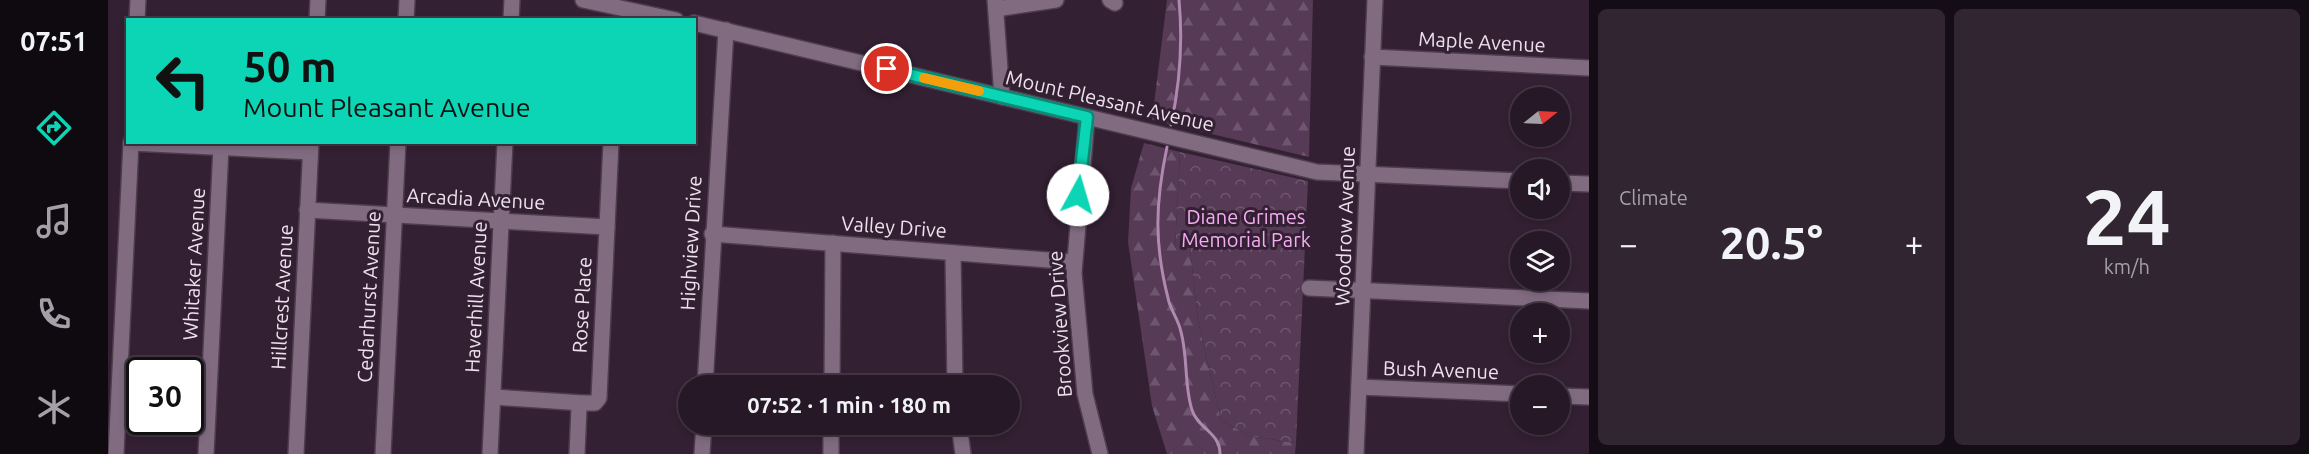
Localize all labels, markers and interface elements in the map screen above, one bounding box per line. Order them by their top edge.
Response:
text: 07:51 [20,26,88,56]
street label: Maple Avenue [1418,27,1546,56]
icon: left [144,42,222,120]
text: 50 m [243,43,337,90]
pin [861,43,912,94]
icon: arrive [870,52,903,85]
street label: Mount Pleasant Avenue [1004,65,1217,136]
north arrow [1510,87,1570,147]
map controls [1510,87,1570,435]
text: Mount Pleasant Avenue [243,92,531,122]
icon: directions [33,107,75,149]
street label: Woodrow Avenue [1330,146,1359,306]
button: sound [1510,159,1570,219]
position arrow [1046,163,1110,227]
text: 24 [2083,172,2171,260]
street label: Highview Drive [675,175,706,311]
street label: Arcadia Avenue [406,183,546,214]
text: Climate [1619,186,1688,209]
street label: Whitaker Avenue [178,187,209,341]
icon: music [33,200,75,242]
park label: Diane Grimes Memorial Park [1181,205,1311,251]
street label: Cedarhurst Avenue [353,211,384,383]
street label: Valley Drive [841,211,948,242]
text: 20.5° [1720,217,1823,268]
street label: Haverhill Avenue [460,221,491,373]
street label: Hillcrest Avenue [266,224,297,370]
text: − [1619,225,1638,262]
text: + [1905,225,1923,262]
button: layers [1510,231,1570,291]
street label: Brookview Drive [1043,250,1076,398]
text: km/h [2104,255,2150,278]
street label: Rose Place [567,256,596,354]
icon: phone [33,293,75,335]
button: + [1510,303,1570,363]
street label: Bush Avenue [1383,356,1499,383]
speed limit sign: 30 [126,357,204,435]
button: − [1510,375,1570,435]
icon: climate [33,386,75,428]
text: 07:52 · 1 min · 180 m [747,392,951,417]

